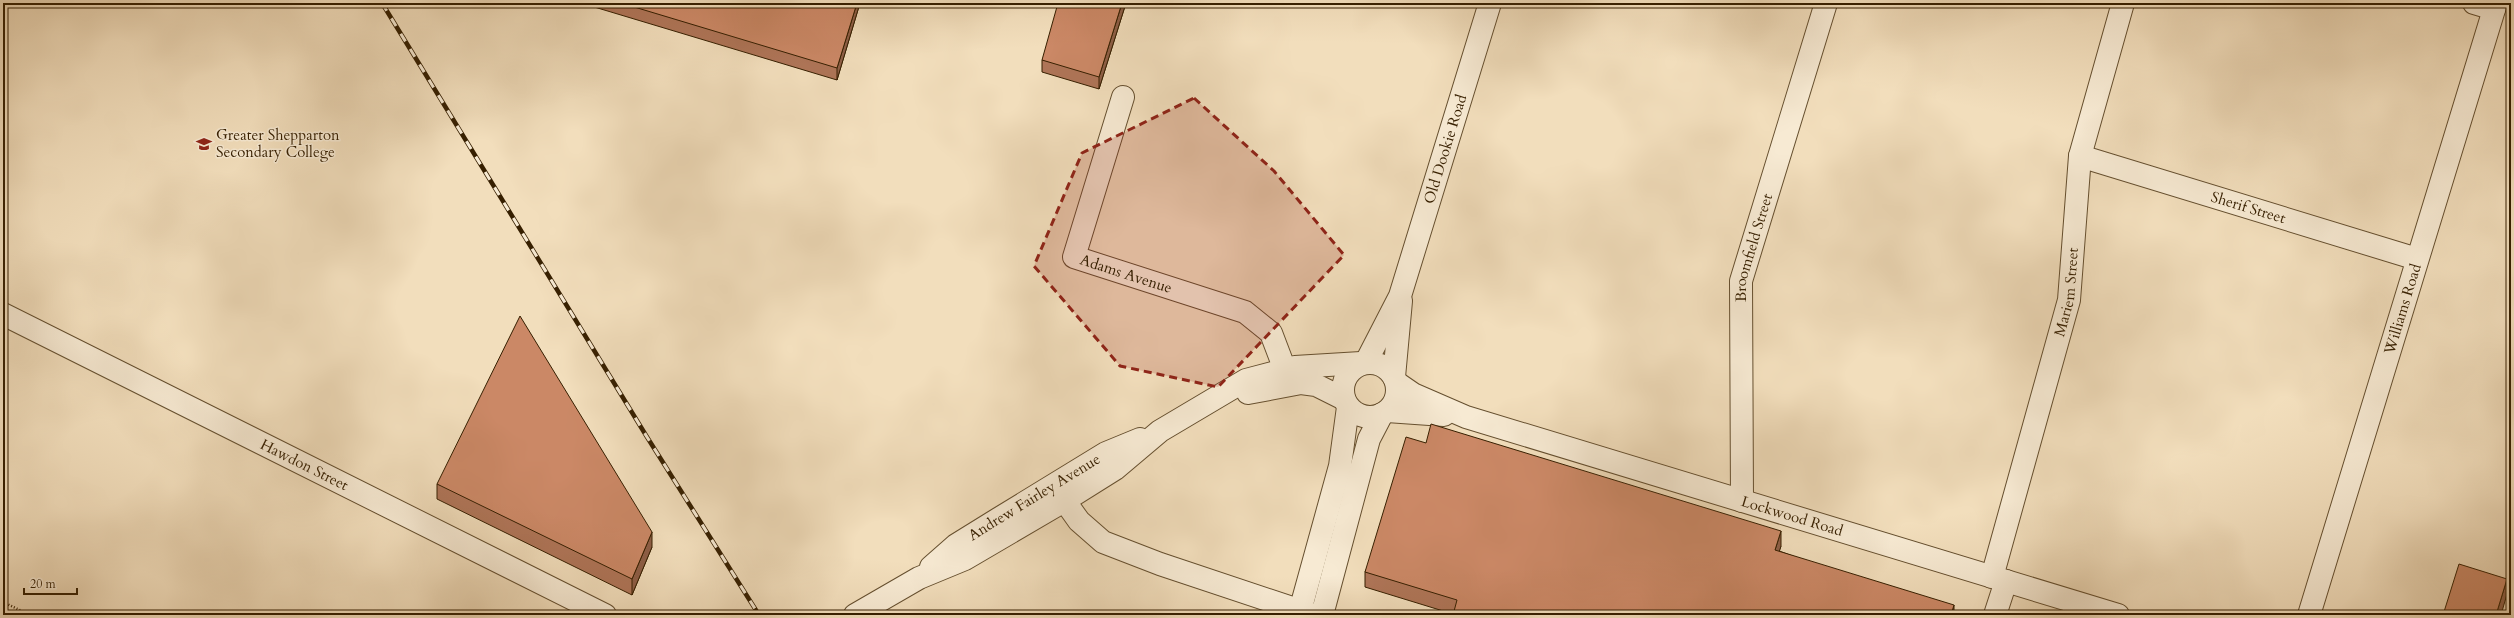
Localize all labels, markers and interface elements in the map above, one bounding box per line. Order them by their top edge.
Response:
street label: Old Dookie Road [1419,92,1471,206]
place label: Greater Shepparton Secondary College [216,125,340,162]
school or university icon: Greater Shepparton Secondary College [195,135,213,153]
street label: Sherif Street [2209,187,2288,228]
street label: Broomfield Street [1731,191,1777,302]
street label: Mariem Street [2049,247,2083,339]
street label: Adams Avenue [1077,250,1175,298]
street label: Williams Road [2379,261,2426,358]
street label: Hawdon Street [257,434,352,495]
street label: Andrew Fairley Avenue [964,449,1104,545]
street label: Lockwood Road [1739,491,1845,541]
scale bar [24,570,77,596]
text: 20 m [30,576,57,592]

